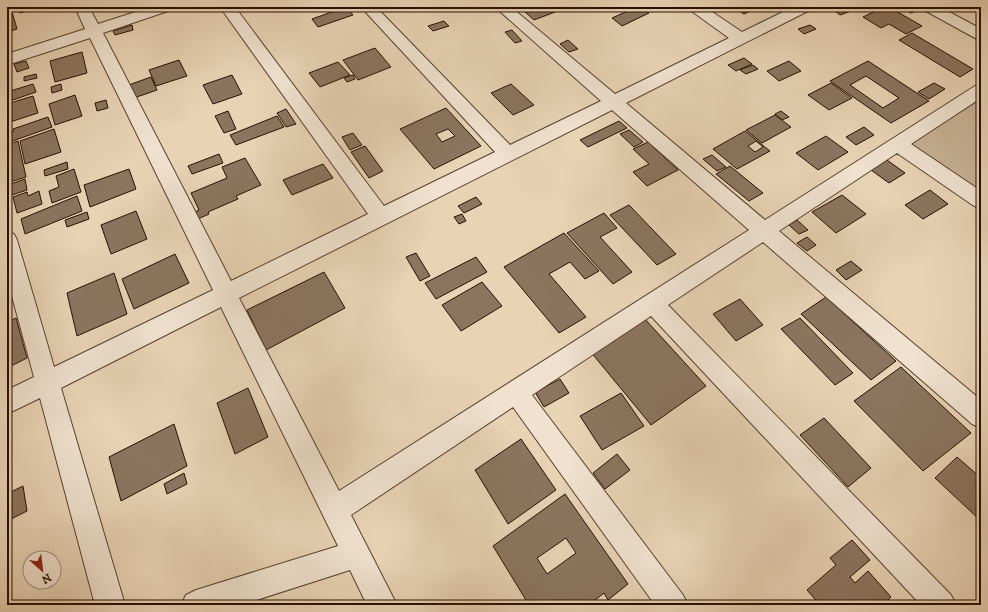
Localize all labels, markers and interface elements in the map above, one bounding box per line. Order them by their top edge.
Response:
north arrow [22,550,62,590]
text: N [39,570,53,586]

